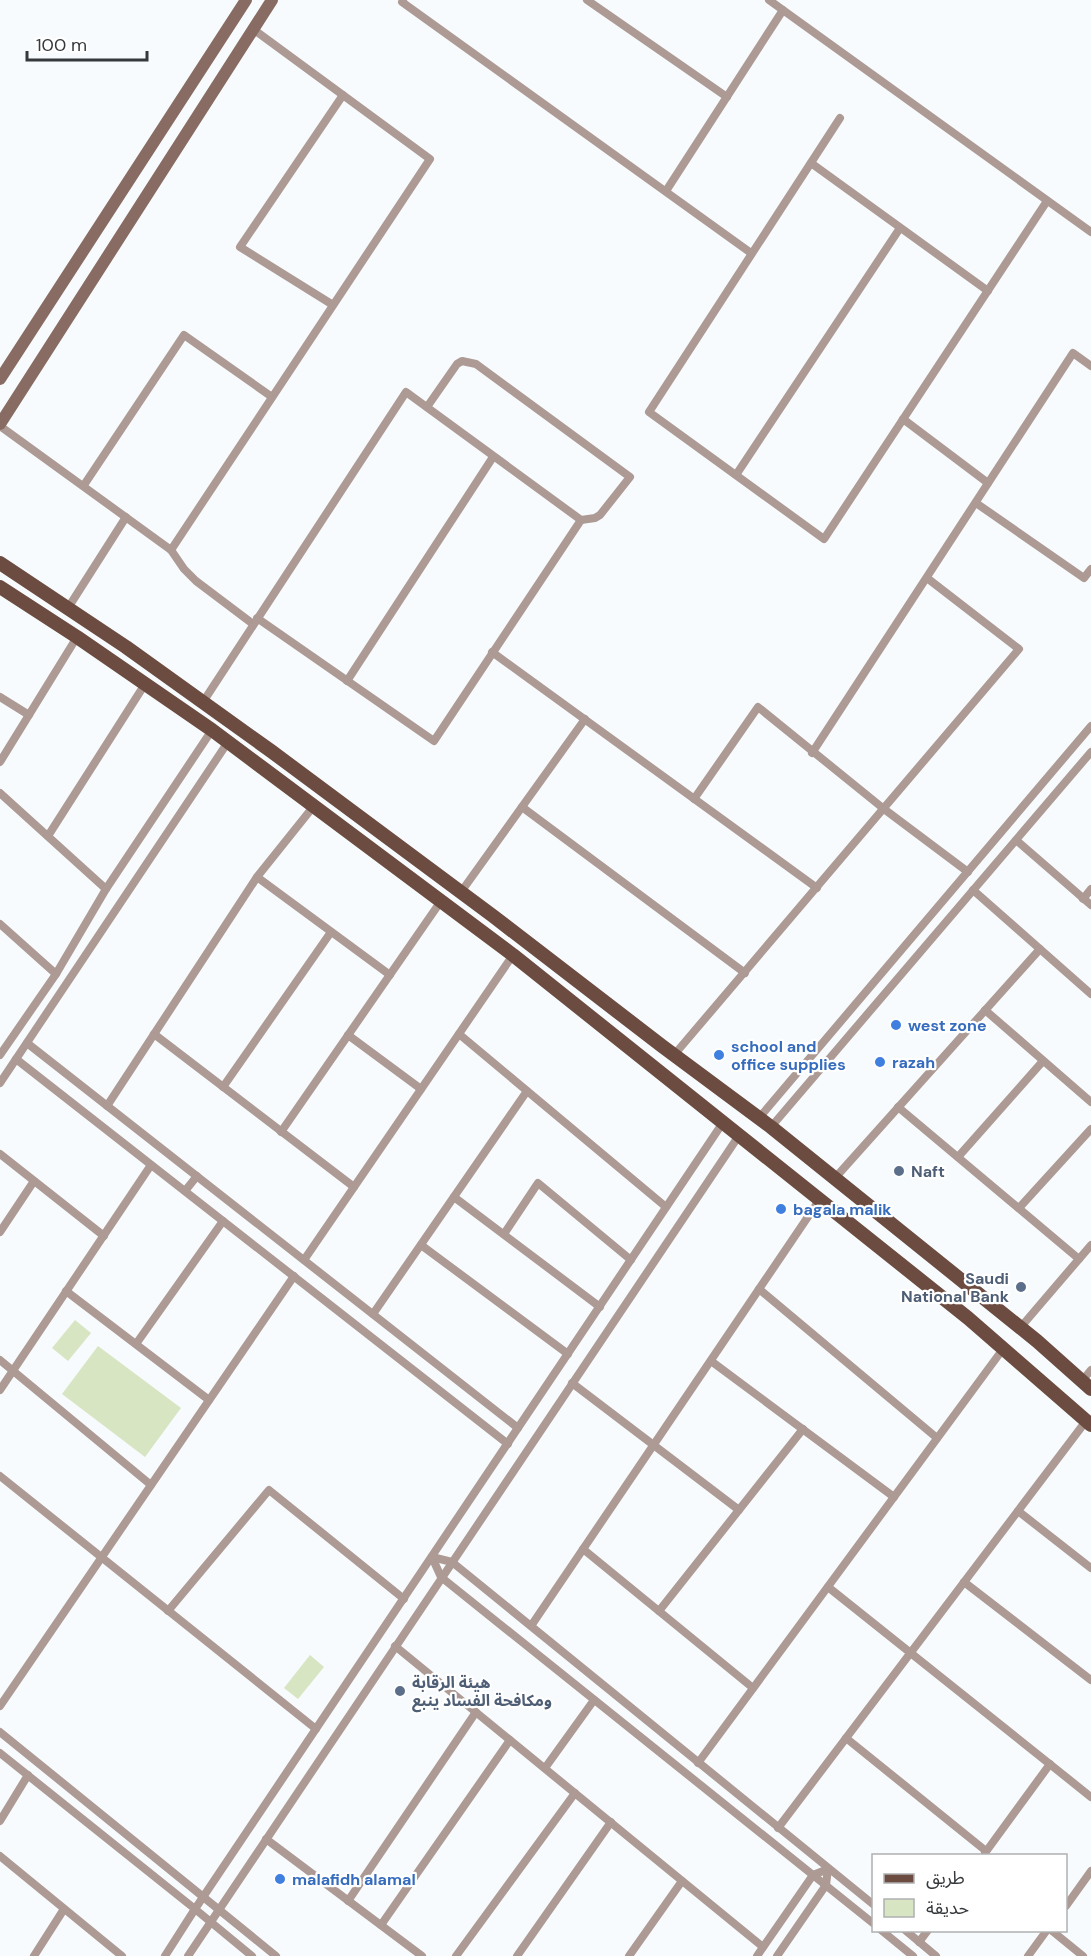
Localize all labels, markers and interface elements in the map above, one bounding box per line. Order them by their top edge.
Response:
scale bar [27,24,147,62]
text: 100 m [36,33,87,57]
place label: west zone [908,1015,987,1036]
marker: west zone [889,1018,903,1032]
place label: school and office supplies [731,1036,846,1075]
marker: school and office supplies [712,1048,726,1062]
place label: razah [892,1052,935,1073]
marker: razah [873,1055,887,1069]
place label: Naft [911,1161,945,1182]
marker: Naft [892,1164,906,1178]
place label: bagala malik [793,1199,892,1220]
marker: bagala malik [774,1202,788,1216]
place label: Saudi National Bank [901,1268,1010,1307]
marker: Saudi National Bank [1014,1280,1028,1294]
place label: هيئة الرقابة ومكافحة الفساد ينبع [412,1672,552,1713]
marker: هيئة الرقابة ومكافحة الفساد ينبع [393,1684,407,1698]
legend [872,1854,1067,1932]
text: طريق [926,1866,965,1890]
place label: malafidh alamal [292,1869,416,1890]
marker: malafidh alamal [273,1872,287,1886]
text: حديقة [926,1896,969,1920]

